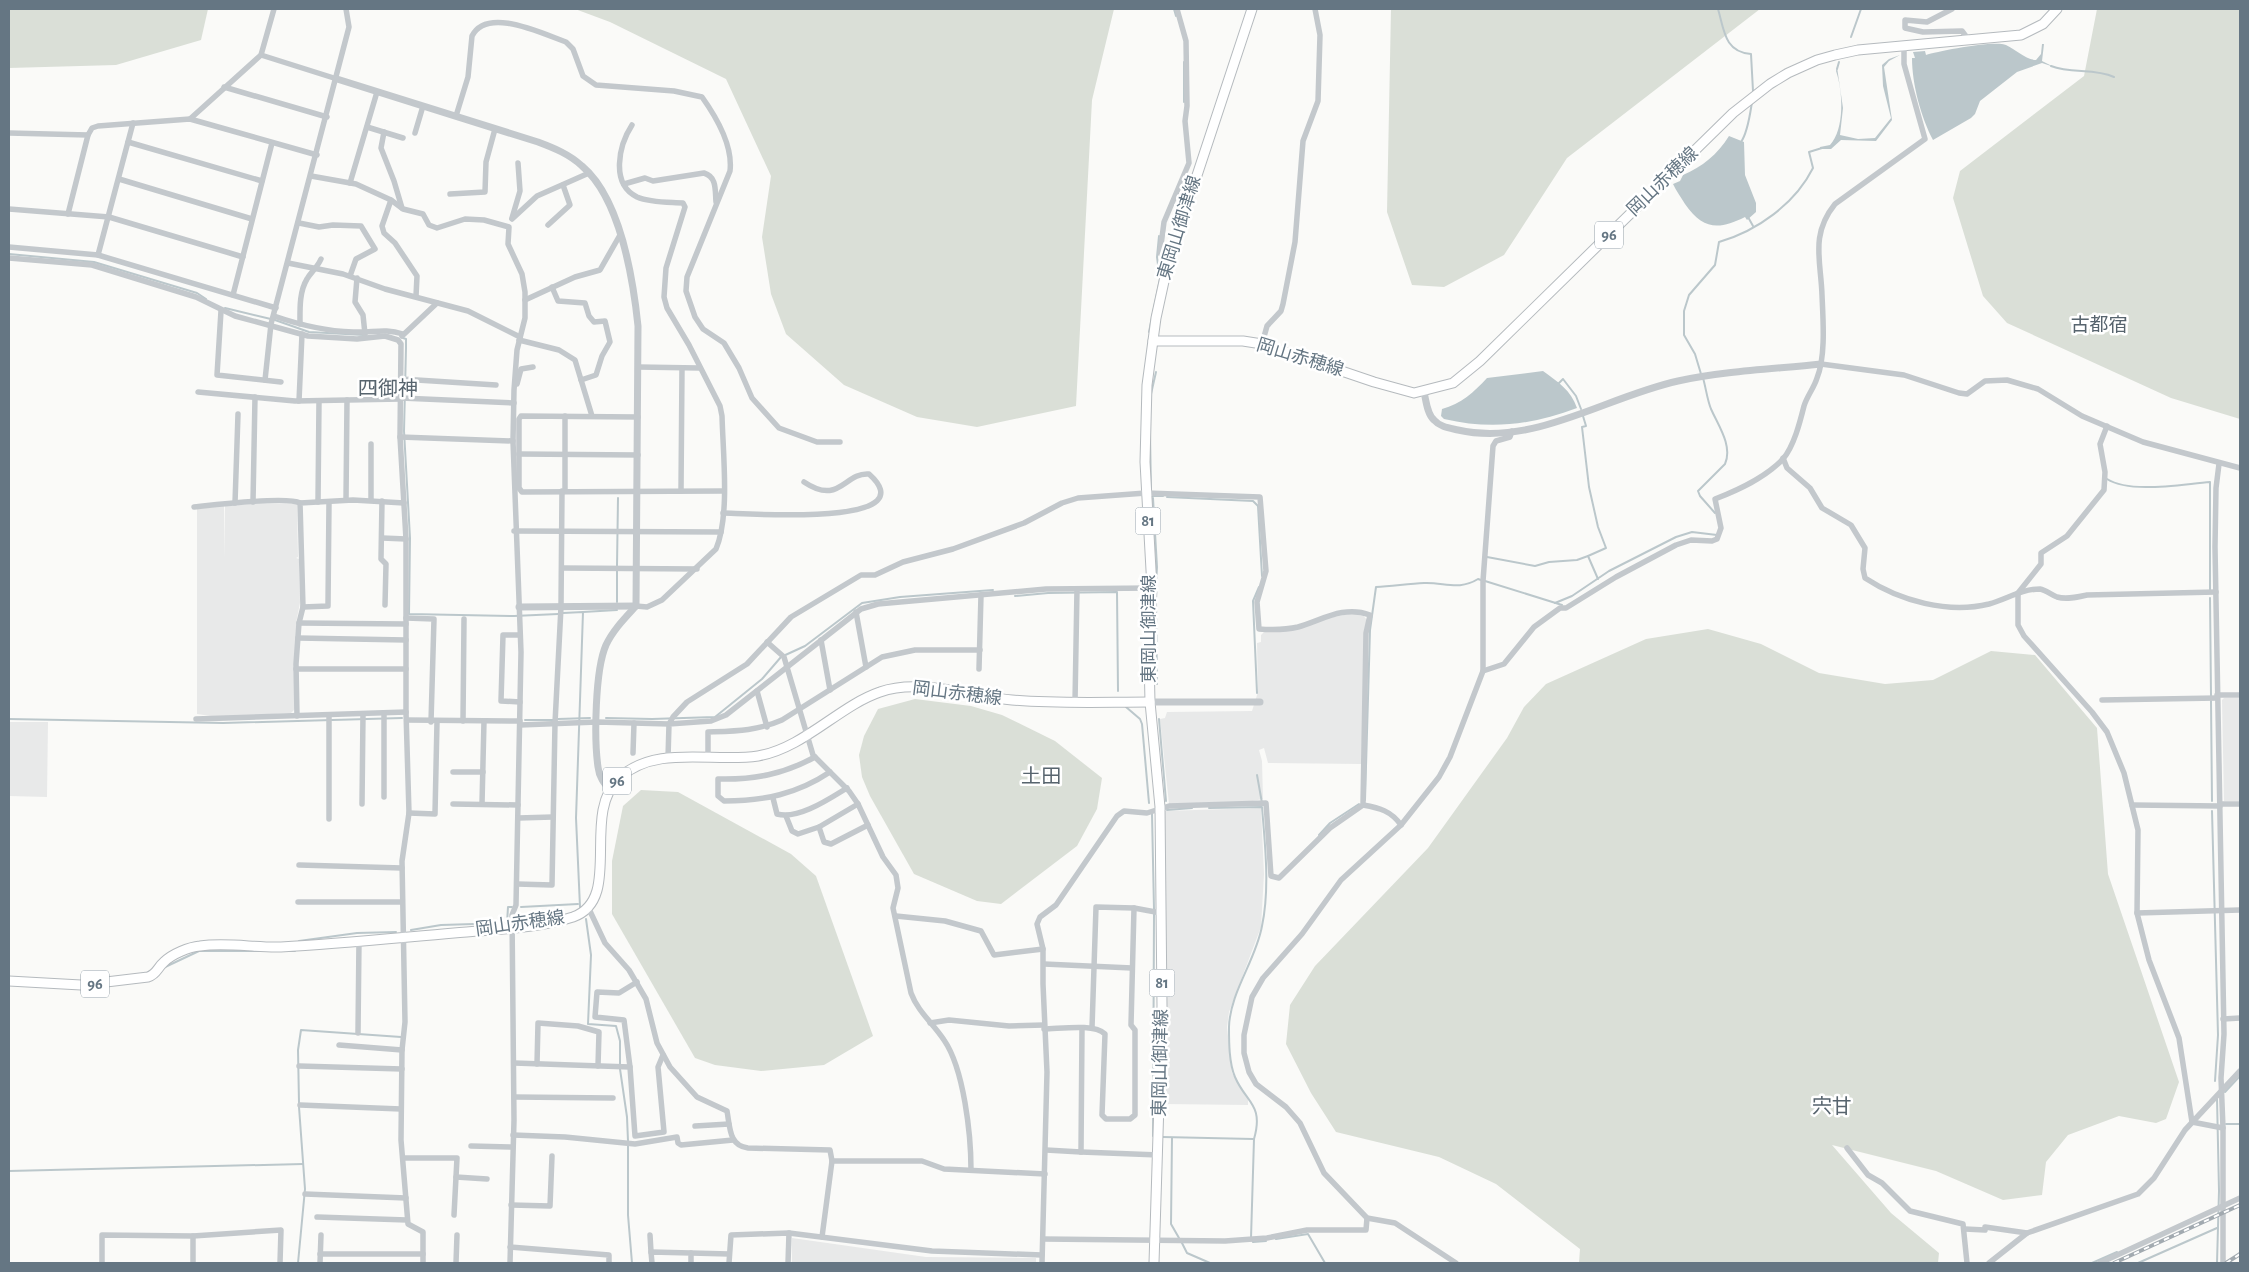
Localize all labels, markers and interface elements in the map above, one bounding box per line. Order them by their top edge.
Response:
street label: 岡山赤穂線 [1623,143,1702,220]
street label: 東岡山御津線 [1154,173,1204,282]
road number: 96 [1595,222,1623,248]
district label: 古都宿 [2070,314,2128,335]
street label: 岡山赤穂線 [1254,334,1346,380]
district label: 四御神 [358,378,418,399]
road number: 81 [1136,508,1160,534]
street label: 東岡山御津線 [1139,575,1159,683]
street label: 岡山赤穂線 [911,678,1003,708]
district label: 土田 [1021,766,1061,787]
road number: 96 [603,768,631,794]
street label: 岡山赤穂線 [474,907,566,939]
road number: 81 [1150,970,1174,996]
road number: 96 [81,971,109,998]
street label: 東岡山御津線 [1149,1009,1171,1117]
district label: 宍甘 [1812,1095,1852,1117]

